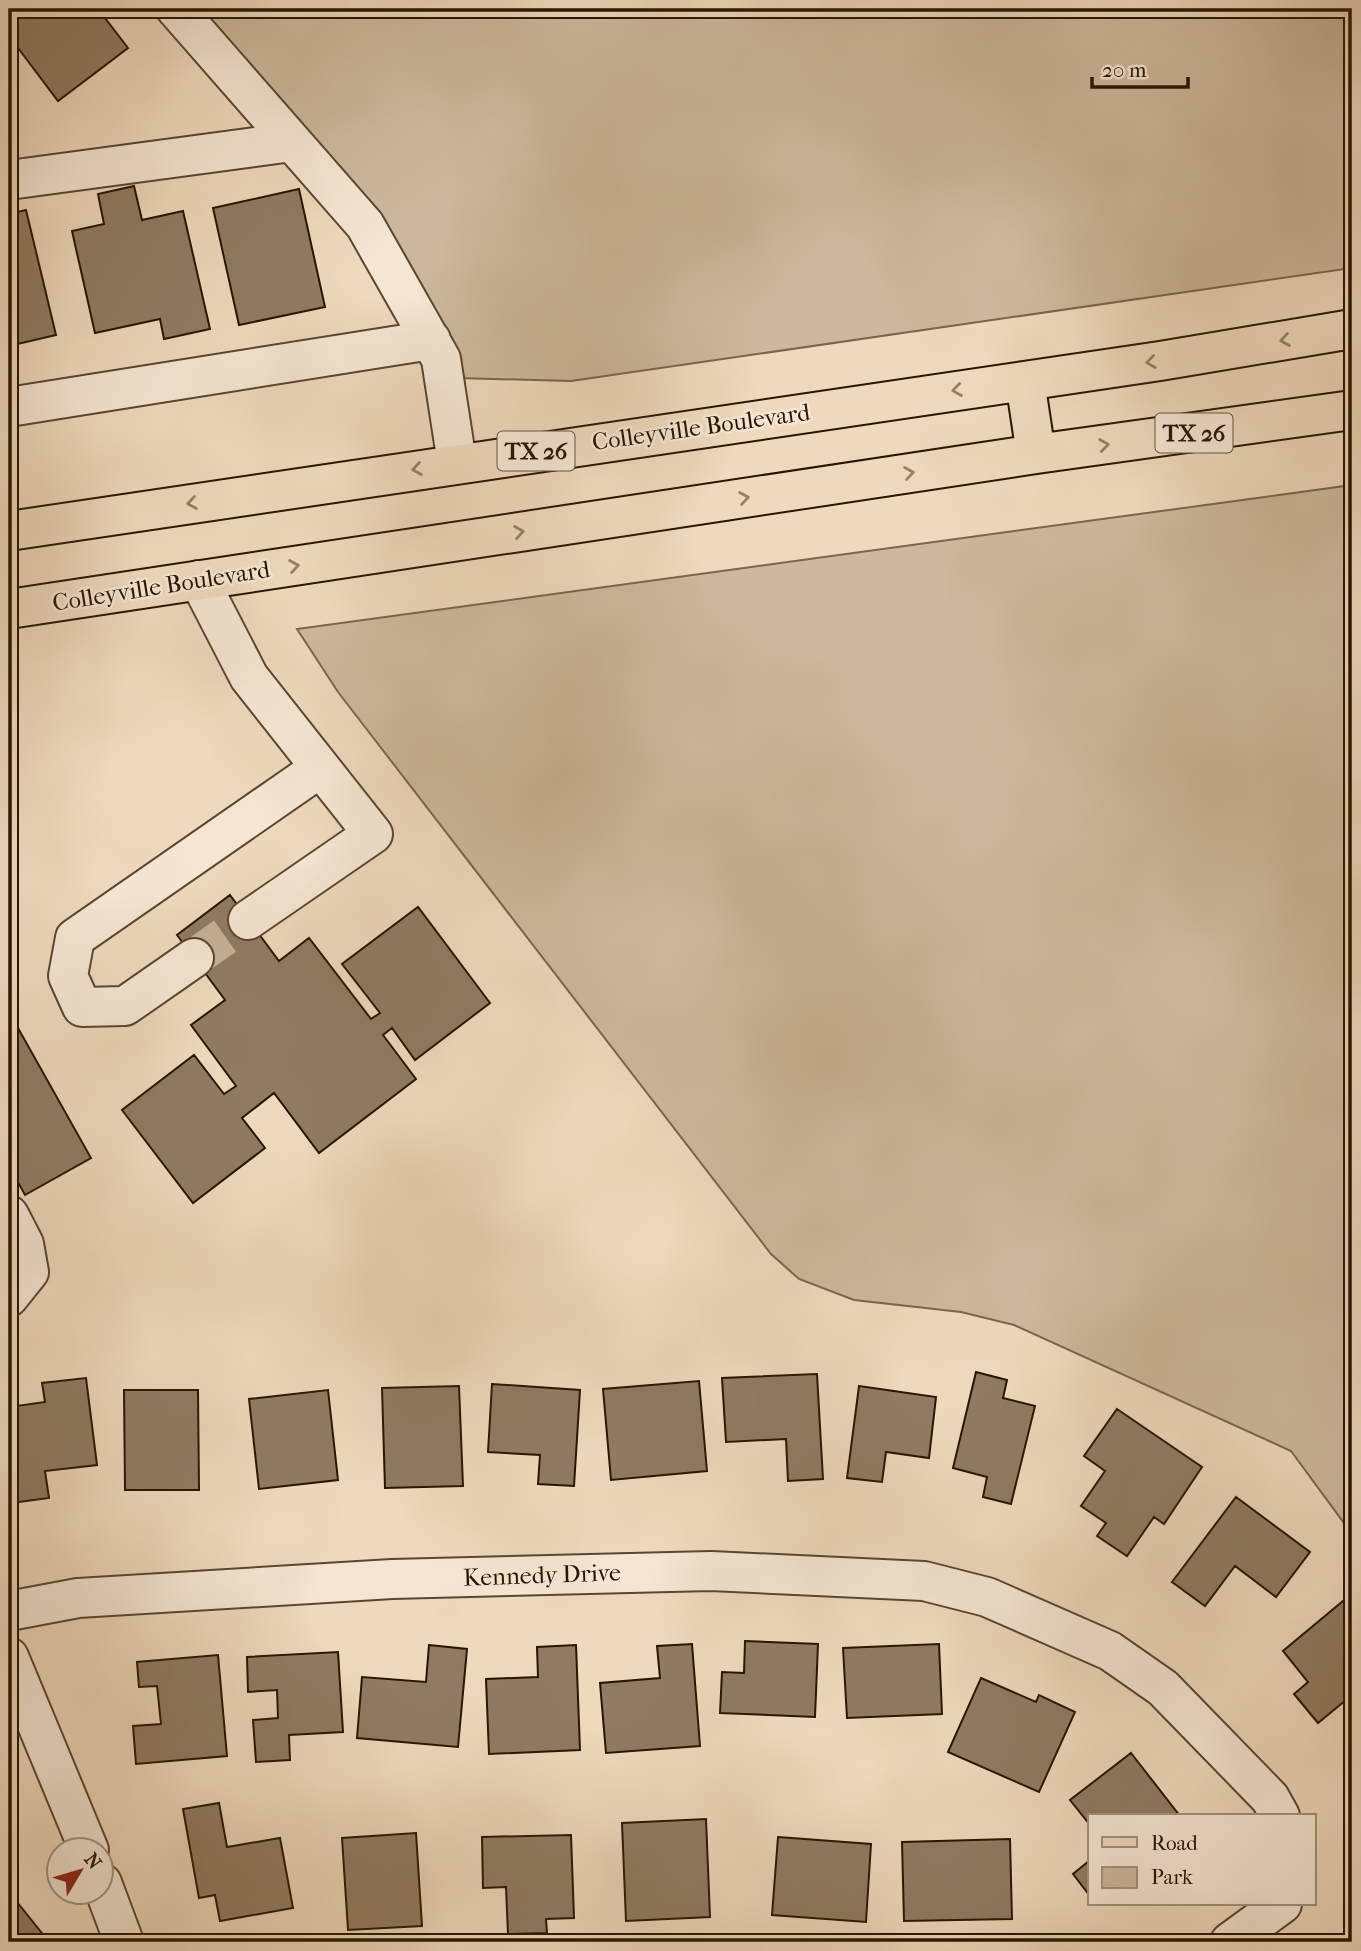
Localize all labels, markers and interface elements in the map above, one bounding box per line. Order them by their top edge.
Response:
scale bar [1092,46,1188,90]
text: 20 m [1102,58,1147,82]
one-way arrow [1279,332,1291,347]
one-way arrow [1145,354,1157,369]
one-way arrow [951,383,963,398]
street label: Colleyville Boulevard [590,398,813,456]
road number: TX 26 [1156,414,1232,452]
road number: TX 26 [498,432,574,471]
one-way arrow [1098,437,1109,452]
one-way arrow [411,461,423,476]
one-way arrow [903,466,915,481]
one-way arrow [738,491,750,506]
one-way arrow [186,496,198,511]
one-way arrow [513,525,525,540]
street label: Colleyville Boulevard [50,555,273,617]
one-way arrow [288,559,300,574]
street label: Kennedy Drive [463,1558,621,1592]
legend [1088,1814,1316,1906]
text: Road [1151,1831,1198,1855]
north arrow [46,1836,116,1906]
text: N [80,1849,106,1874]
text: Park [1151,1865,1193,1889]

